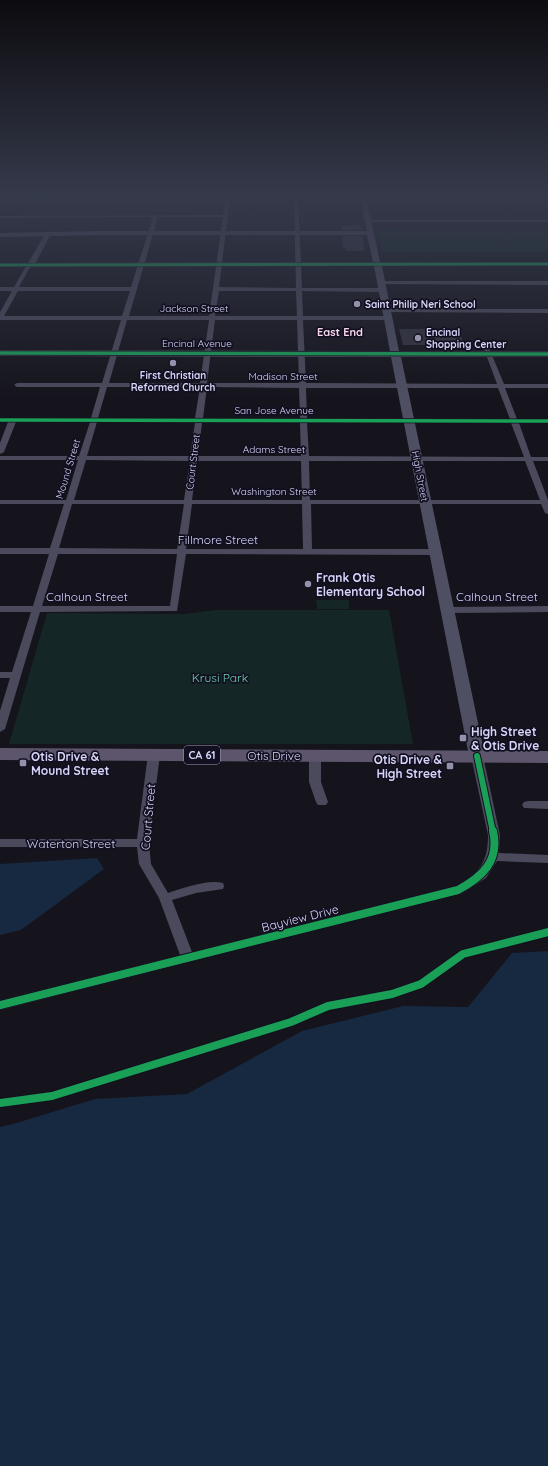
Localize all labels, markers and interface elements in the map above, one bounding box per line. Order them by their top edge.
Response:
place label: Saint Philip Neri School [365,298,476,311]
marker: Saint Philip Neri School [352,299,362,309]
street label: Jackson Street [160,302,229,315]
district label: East End [317,325,363,339]
place label: Encinal Shopping Center [426,326,507,351]
marker: Encinal Shopping Center [413,333,423,343]
street label: Encinal Avenue [162,337,232,350]
marker: First Christian Reformed Church [168,358,178,368]
place label: First Christian Reformed Church [131,369,216,394]
street label: Madison Street [248,370,318,383]
street label: San Jose Avenue [234,404,314,417]
street label: Court Street [183,433,203,490]
street label: Mound Street [53,437,83,501]
street label: Adams Street [243,443,306,456]
street label: High Street [409,450,431,503]
street label: Washington Street [231,485,317,498]
street label: Fillmore Street [178,532,258,547]
place label: Frank Otis Elementary School [316,570,425,599]
marker: Frank Otis Elementary School [303,579,313,589]
street label: Calhoun Street [46,589,128,604]
street label: Calhoun Street [456,589,538,604]
park label: Krusi Park [192,670,248,685]
place label: High Street & Otis Drive [471,724,539,753]
marker: High Street & Otis Drive [458,733,468,743]
road number: CA 61 [184,746,220,764]
street label: Otis Drive [247,748,301,763]
place label: Otis Drive & Mound Street [31,749,110,778]
place label: Otis Drive & High Street [374,752,442,781]
marker: Otis Drive & Mound Street [18,758,28,768]
marker: Otis Drive & High Street [445,761,455,771]
street label: Court Street [138,783,158,851]
street label: Waterton Street [27,836,115,851]
street label: Bayview Drive [260,901,340,935]

